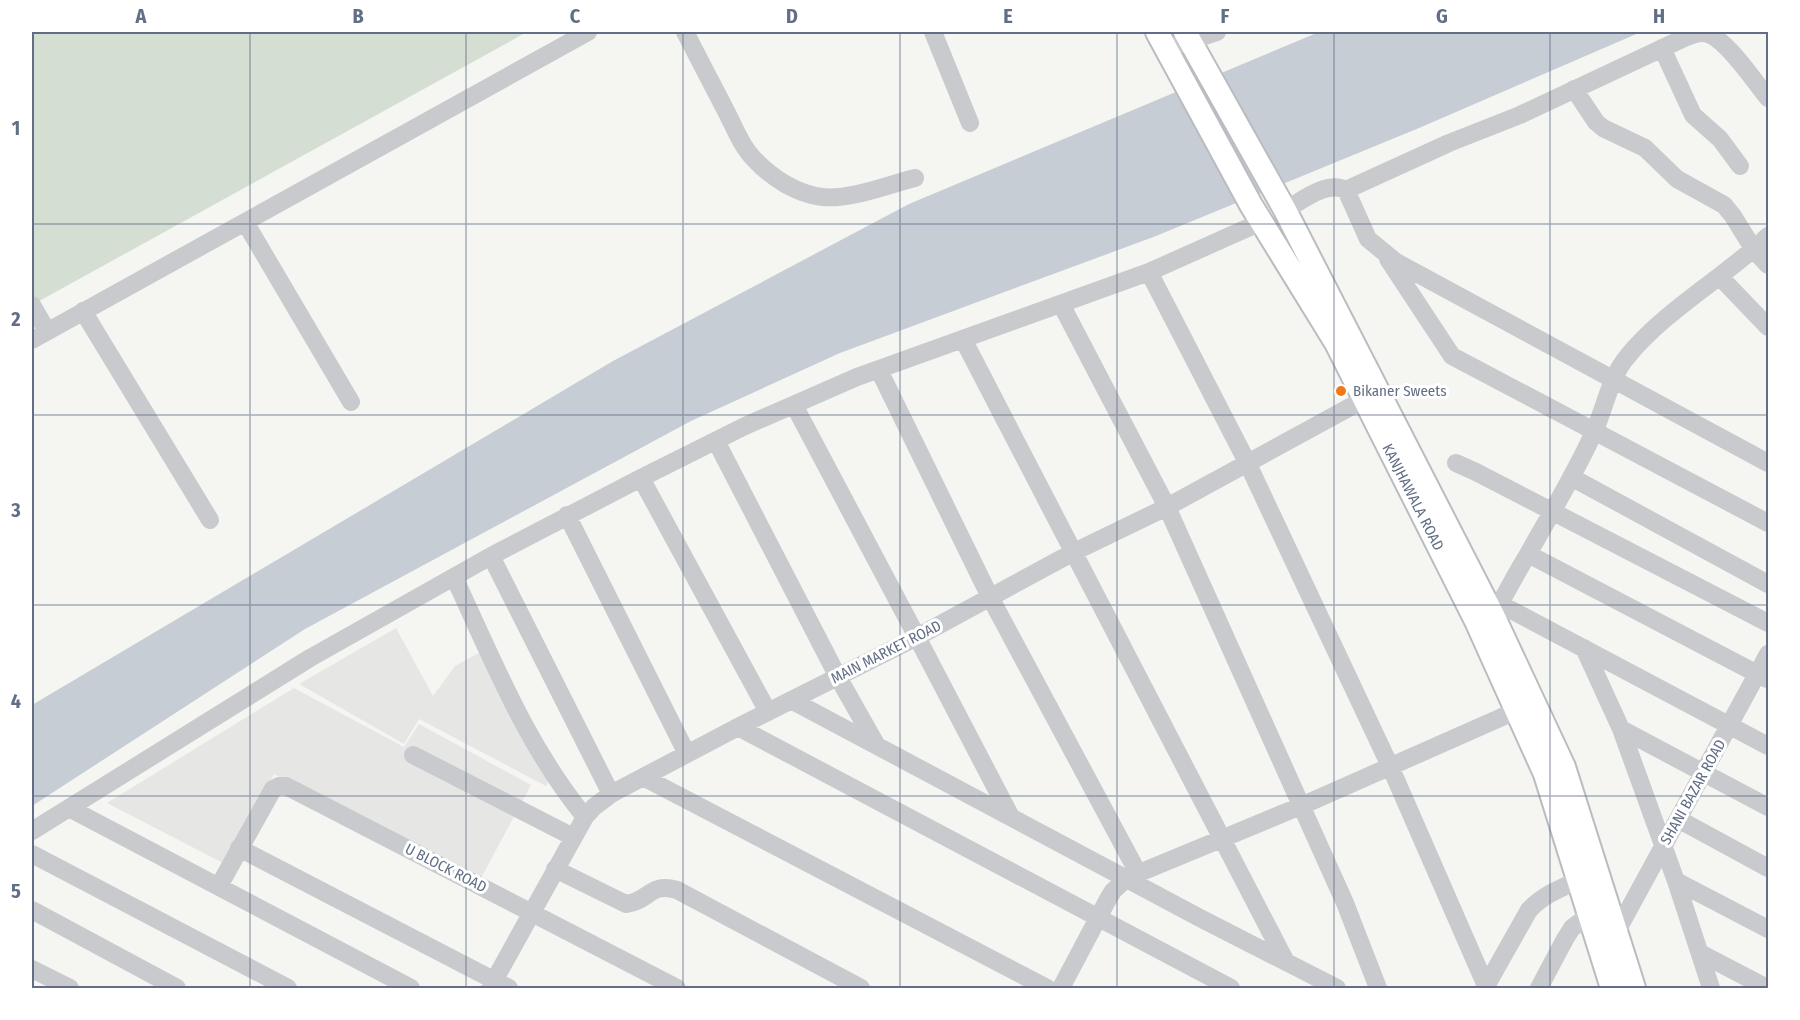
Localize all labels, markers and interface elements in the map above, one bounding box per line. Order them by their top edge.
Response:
text: A [135,4,148,28]
text: B [352,4,364,28]
text: C [570,4,581,28]
text: D [786,4,798,28]
text: E [1003,4,1013,28]
text: F [1221,4,1230,28]
text: G [1436,4,1448,28]
text: H [1653,4,1665,28]
text: 1 [12,116,20,140]
text: 2 [10,307,21,331]
place label: Bikaner Sweets [1353,382,1447,400]
marker: Bikaner Sweets [1334,384,1348,398]
street label: KANJHAWALA ROAD [1378,441,1448,553]
text: 3 [10,498,21,522]
street label: MAIN MARKET ROAD [828,616,944,688]
text: 4 [11,689,21,713]
street label: SHANI BAZAR ROAD [1657,736,1729,848]
street label: U BLOCK ROAD [402,840,490,896]
text: 5 [11,879,21,903]

